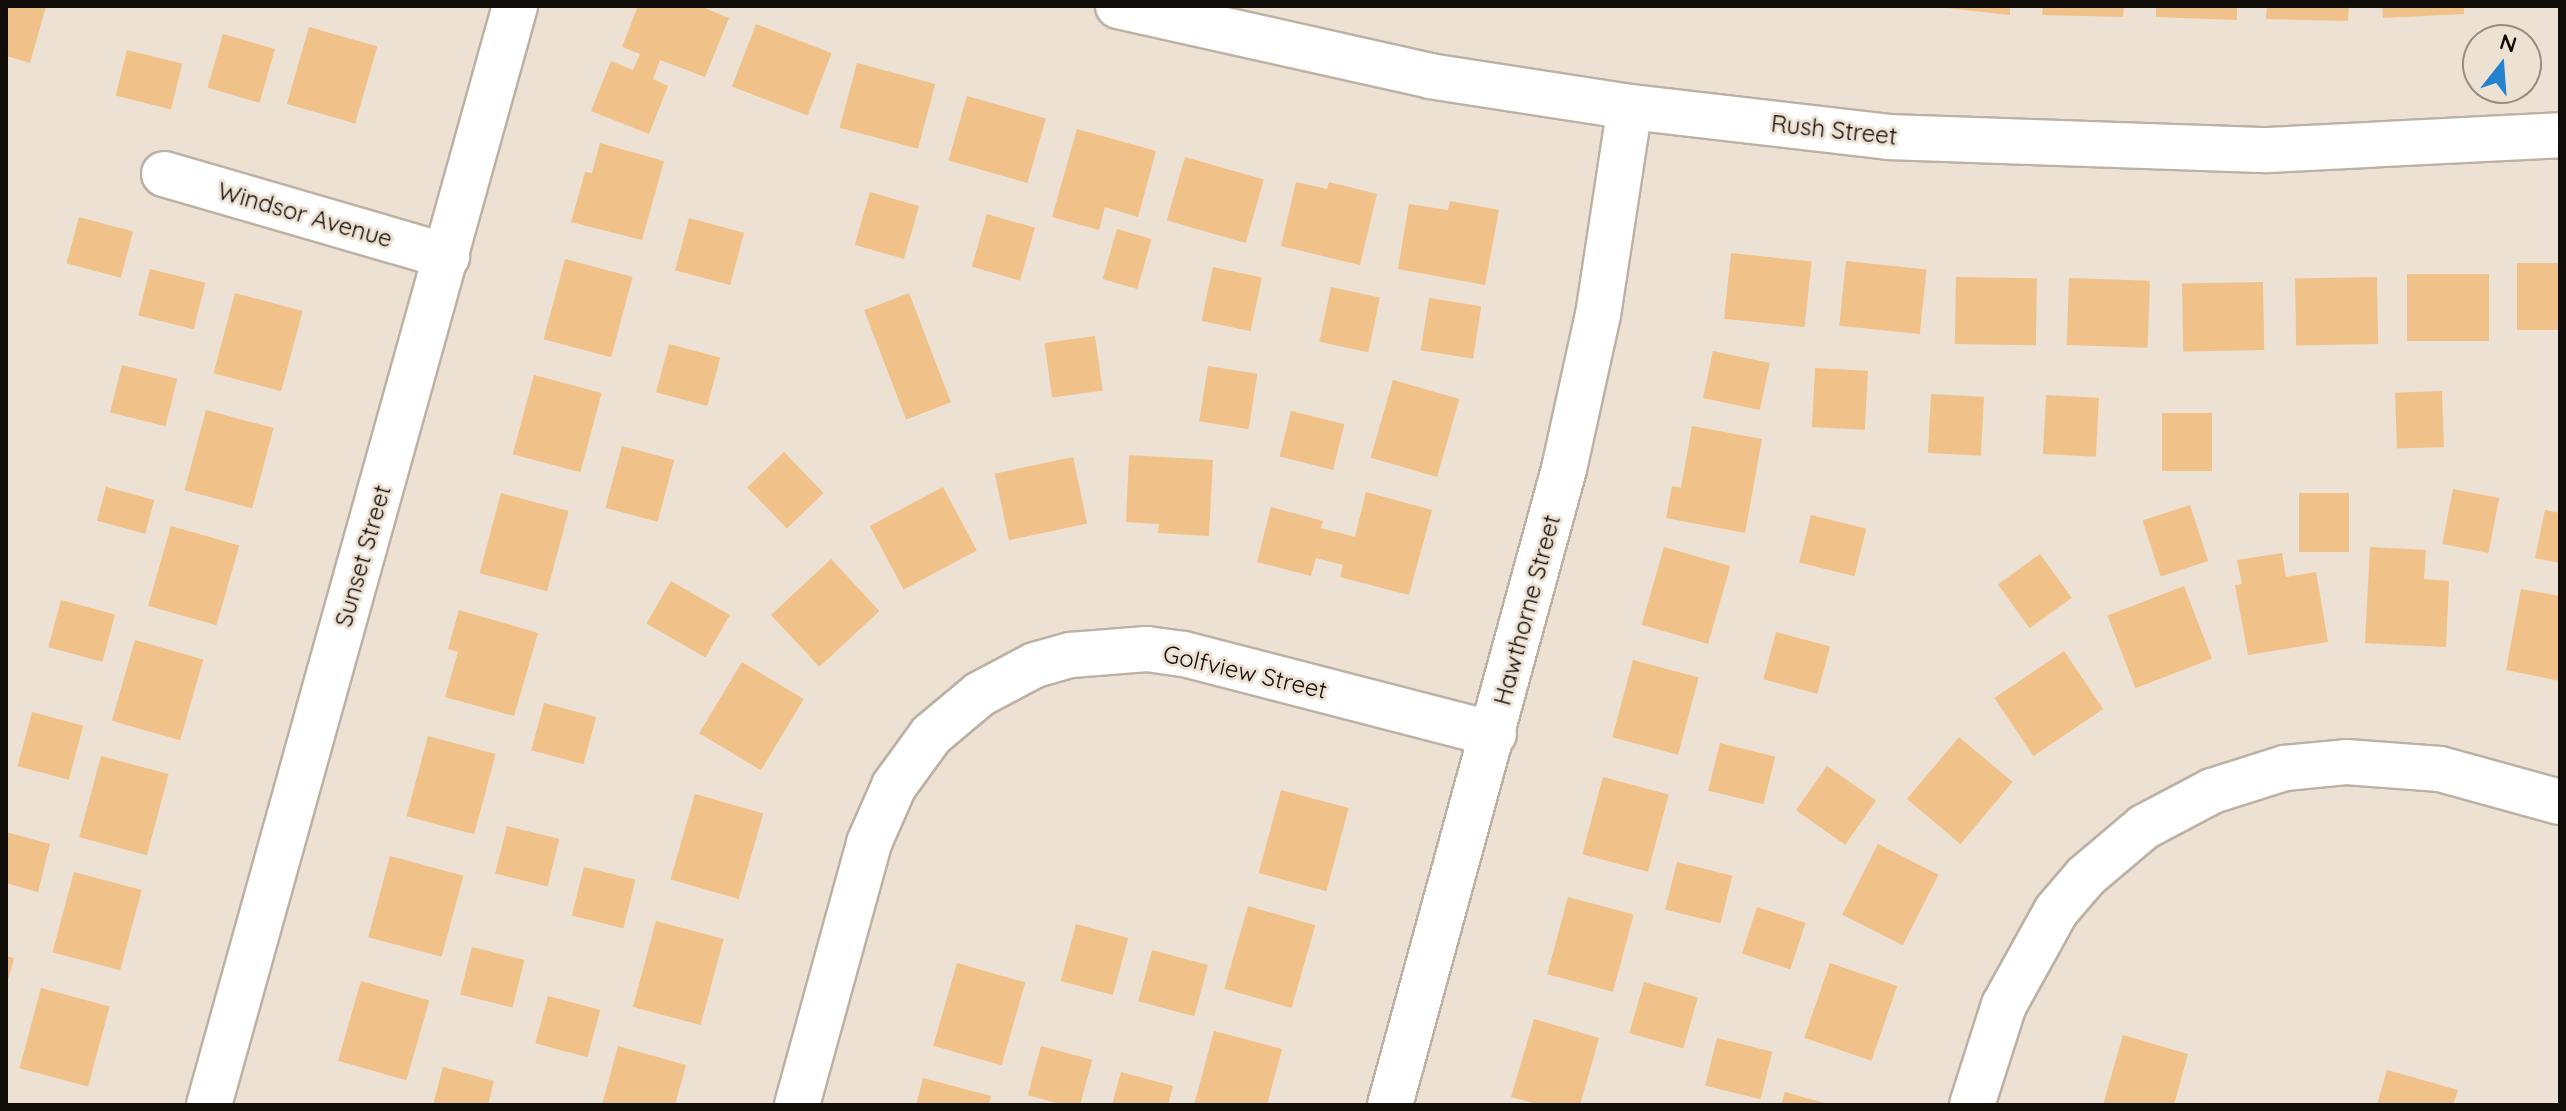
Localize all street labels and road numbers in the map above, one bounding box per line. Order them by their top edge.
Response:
street label: Rush Street [1770,109,1898,151]
street label: Windsor Avenue [214,176,396,254]
street label: Sunset Street [329,482,397,630]
street label: Hawthorne Street [1488,512,1566,708]
street label: Golfview Street [1160,639,1330,705]

